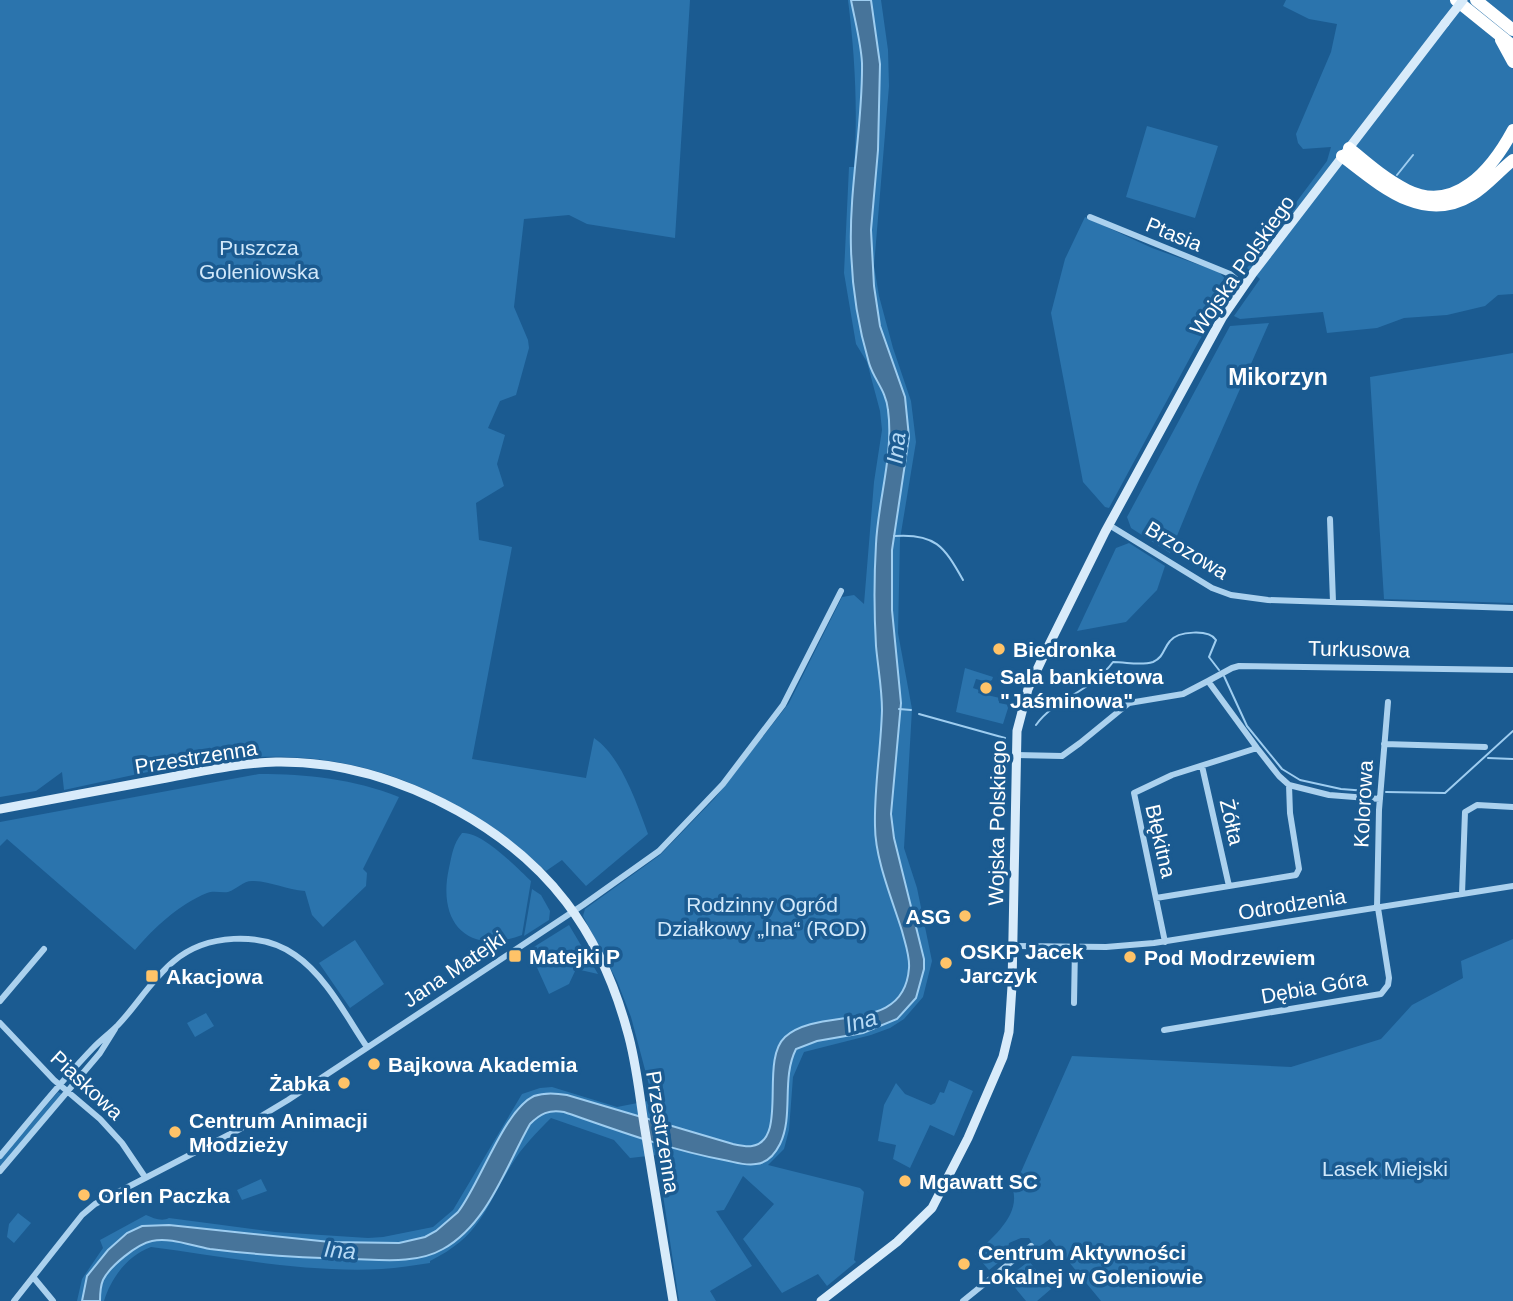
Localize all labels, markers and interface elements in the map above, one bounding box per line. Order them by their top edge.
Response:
street label: Wojska Polskiego [1185,191,1299,339]
street label: Ptasia [1143,212,1206,256]
park label: Puszcza Goleniowska [199,236,319,283]
district label: Mikorzyn [1228,364,1328,390]
water label: Ina [881,431,911,465]
street label: Brzozowa [1142,516,1233,584]
street label: Turkusowa [1308,637,1410,661]
place label: Biedronka [1013,638,1116,661]
marker: Biedronka [991,641,1007,657]
place label: Sala bankietowa "Jaśminowa" [1000,665,1164,712]
marker: Sala bankietowa "Jaśminowa" [978,680,994,696]
street label: Przestrzenna [133,736,259,778]
street label: Wojska Polskiego [984,740,1010,906]
street label: Kolorowa [1349,759,1377,848]
street label: Żółta [1216,797,1249,848]
street label: Błękitna [1141,802,1181,880]
street label: Odrodzenia [1237,884,1348,924]
park label: Rodzinny Ogród Działkowy „Ina“ (ROD) [657,893,867,940]
place label: ASG [905,905,951,928]
marker: ASG [957,908,973,924]
street label: Jana Matejki [399,927,509,1011]
place label: OSKP Jacek Jarczyk [960,940,1084,987]
place label: Matejki P [529,945,620,968]
place label: Pod Modrzewiem [1144,946,1316,969]
marker: Matejki P [507,948,523,964]
marker: Pod Modrzewiem [1122,949,1138,965]
marker: OSKP Jacek Jarczyk [938,955,954,971]
place label: Akacjowa [166,965,263,988]
street label: Dębia Góra [1259,966,1369,1008]
marker: Akacjowa [144,968,160,984]
water label: Ina [842,1004,880,1038]
street label: Piaskowa [46,1046,128,1124]
place label: Bajkowa Akademia [388,1053,578,1076]
marker: Bajkowa Akademia [366,1056,382,1072]
street label: Przestrzenna [642,1069,684,1195]
place label: Żabka [269,1072,330,1095]
marker: Żabka [336,1075,352,1091]
place label: Centrum Animacji Młodzieży [189,1109,368,1156]
marker: Centrum Animacji Młodzieży [167,1124,183,1140]
park label: Lasek Miejski [1322,1157,1448,1180]
place label: Mgawatt SC [919,1170,1038,1193]
marker: Mgawatt SC [897,1173,913,1189]
place label: Orlen Paczka [98,1184,230,1207]
marker: Orlen Paczka [76,1187,92,1203]
water label: Ina [323,1236,357,1264]
place label: Centrum Aktywności Lokalnej w Goleniowie [978,1241,1203,1288]
marker: Centrum Aktywności Lokalnej w Goleniowie [956,1256,972,1272]

